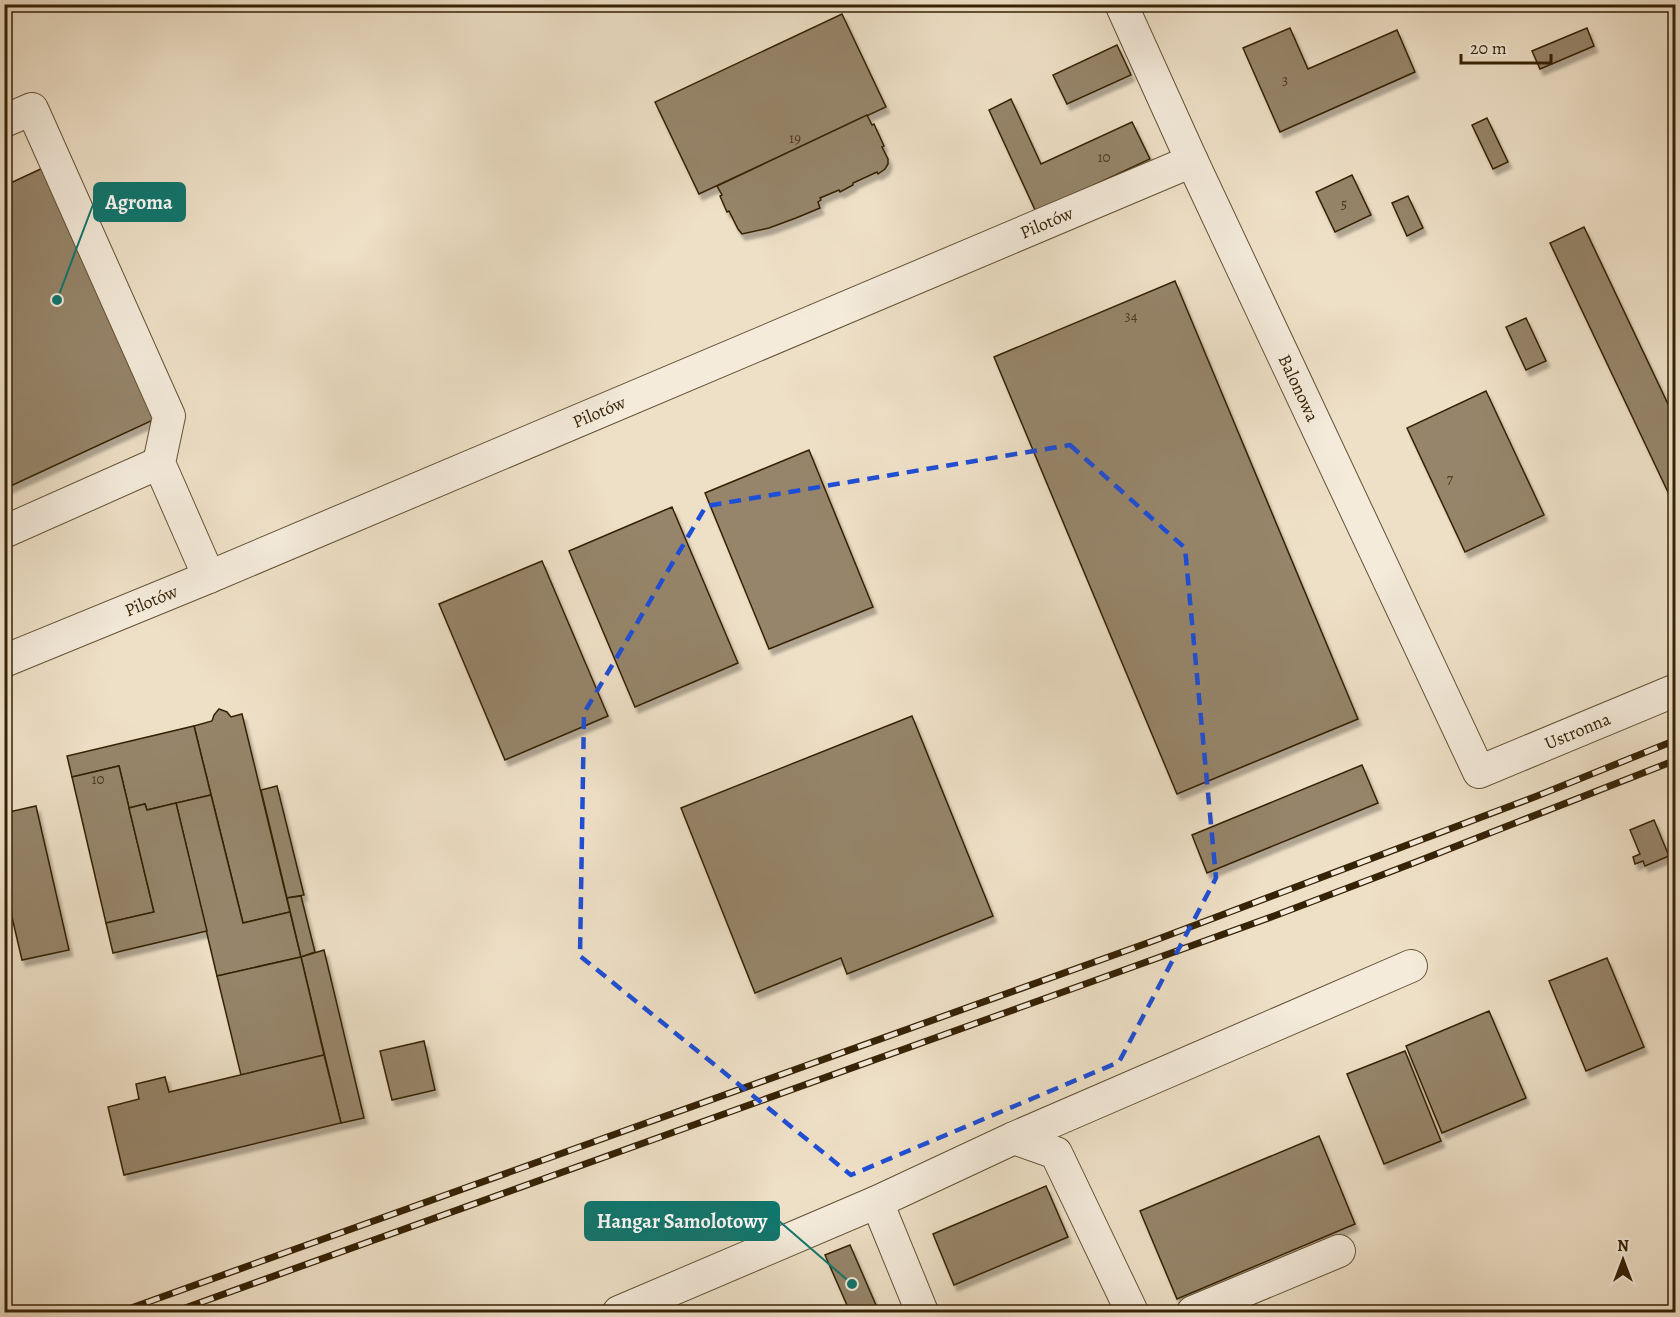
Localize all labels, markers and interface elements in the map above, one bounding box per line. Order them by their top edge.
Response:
scale bar [1461,27,1551,65]
text: 20 m [1470,36,1507,60]
house number: 3 [1282,70,1288,90]
house number: 19 [789,128,801,148]
house number: 10 [1097,147,1111,167]
callout: Agroma [94,183,185,221]
text: Agroma [104,189,173,216]
house number: 5 [1341,194,1347,214]
street label: Pilotów [1016,201,1077,244]
house number: 34 [1124,306,1138,326]
street label: Balonowa [1272,350,1325,426]
street label: Pilotów [569,390,630,434]
house number: 7 [1447,469,1454,489]
street label: Pilotów [121,579,182,622]
street label: Ustronna [1541,706,1615,755]
house number: 10 [91,769,105,789]
callout: Hangar Samolotowy [585,1202,779,1240]
text: Hangar Samolotowy [597,1208,768,1235]
north arrow [1593,1230,1653,1290]
text: N [1617,1235,1629,1257]

